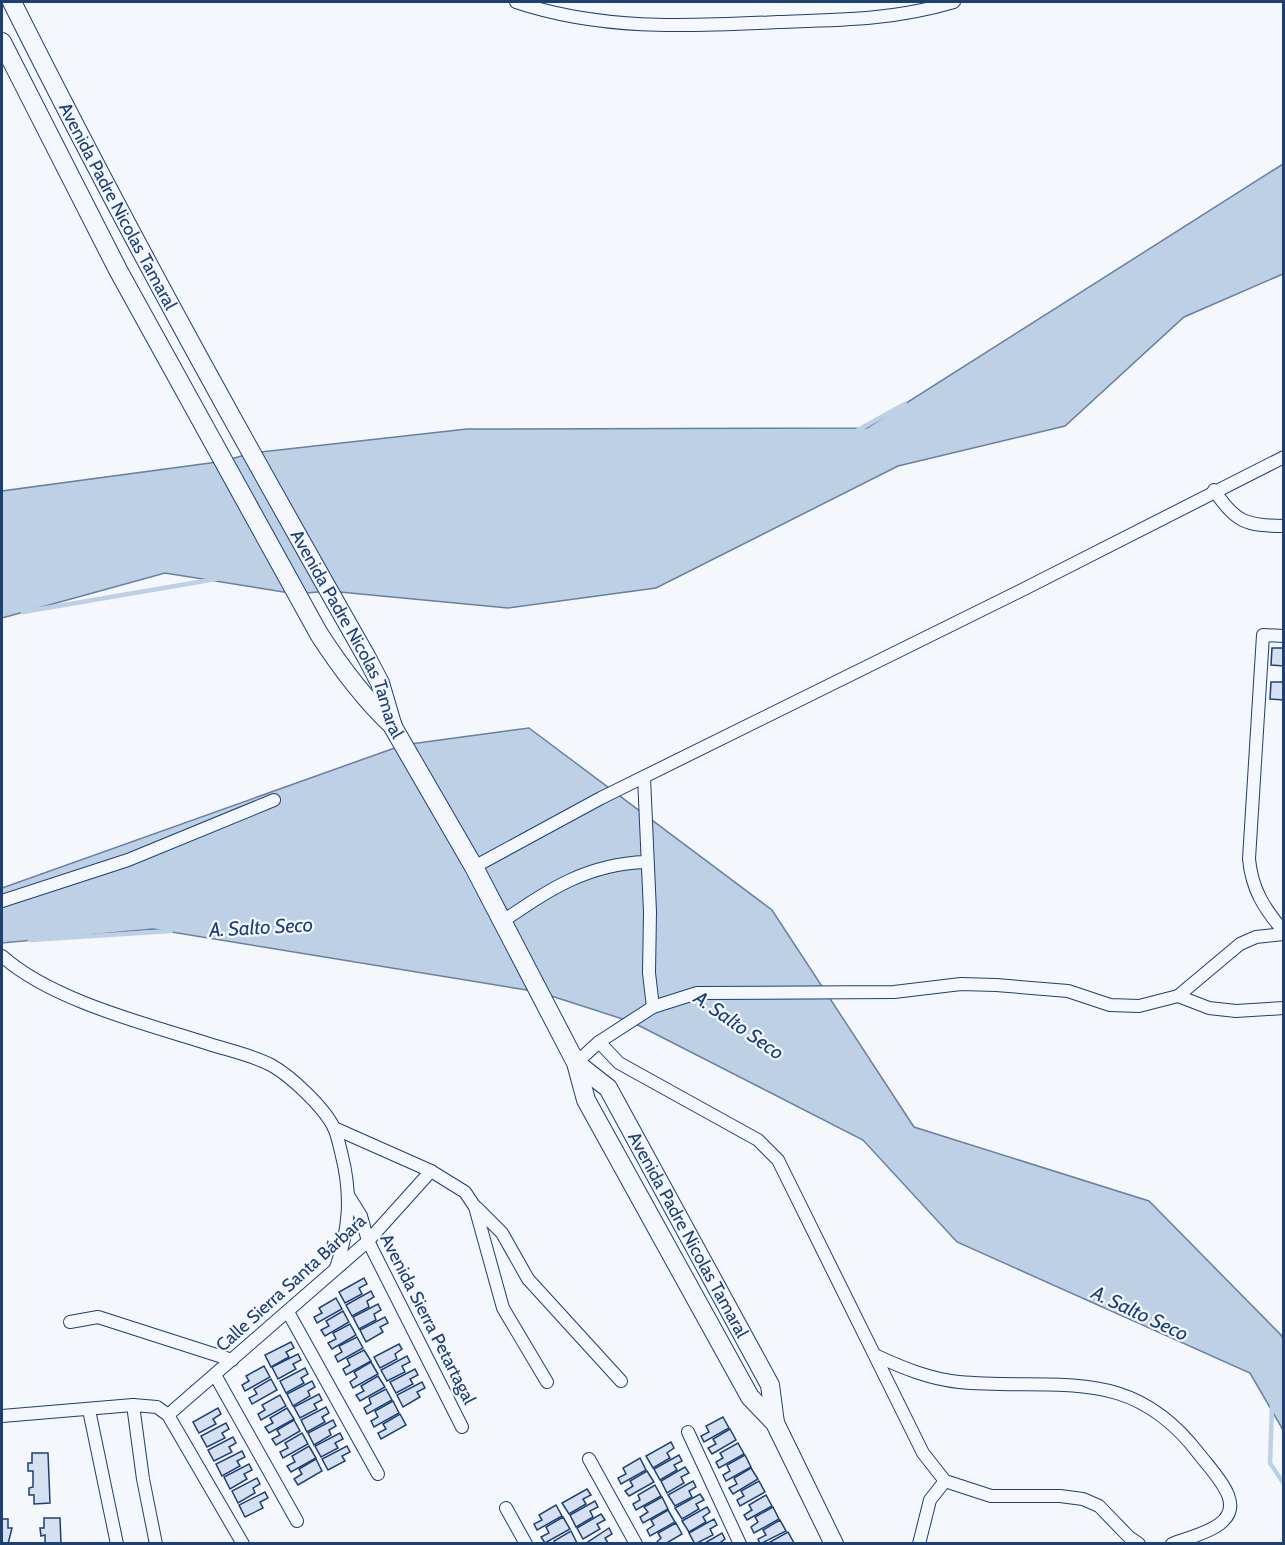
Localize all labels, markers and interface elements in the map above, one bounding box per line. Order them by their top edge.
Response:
street label: Avenida Padre Nicolas Tamaral [54,99,182,314]
street label: Avenida Padre Nicolas Tamaral [286,526,409,743]
water label: A. Salto Seco [207,912,314,942]
water label: A. Salto Seco [689,985,788,1065]
street label: Avenida Padre Nicolas Tamaral [623,1128,754,1342]
street label: Calle Sierra Santa Bárbara [211,1210,371,1356]
street label: Avenida Sierra Petartagal [375,1230,481,1409]
water label: A. Salto Seco [1087,1280,1192,1346]

